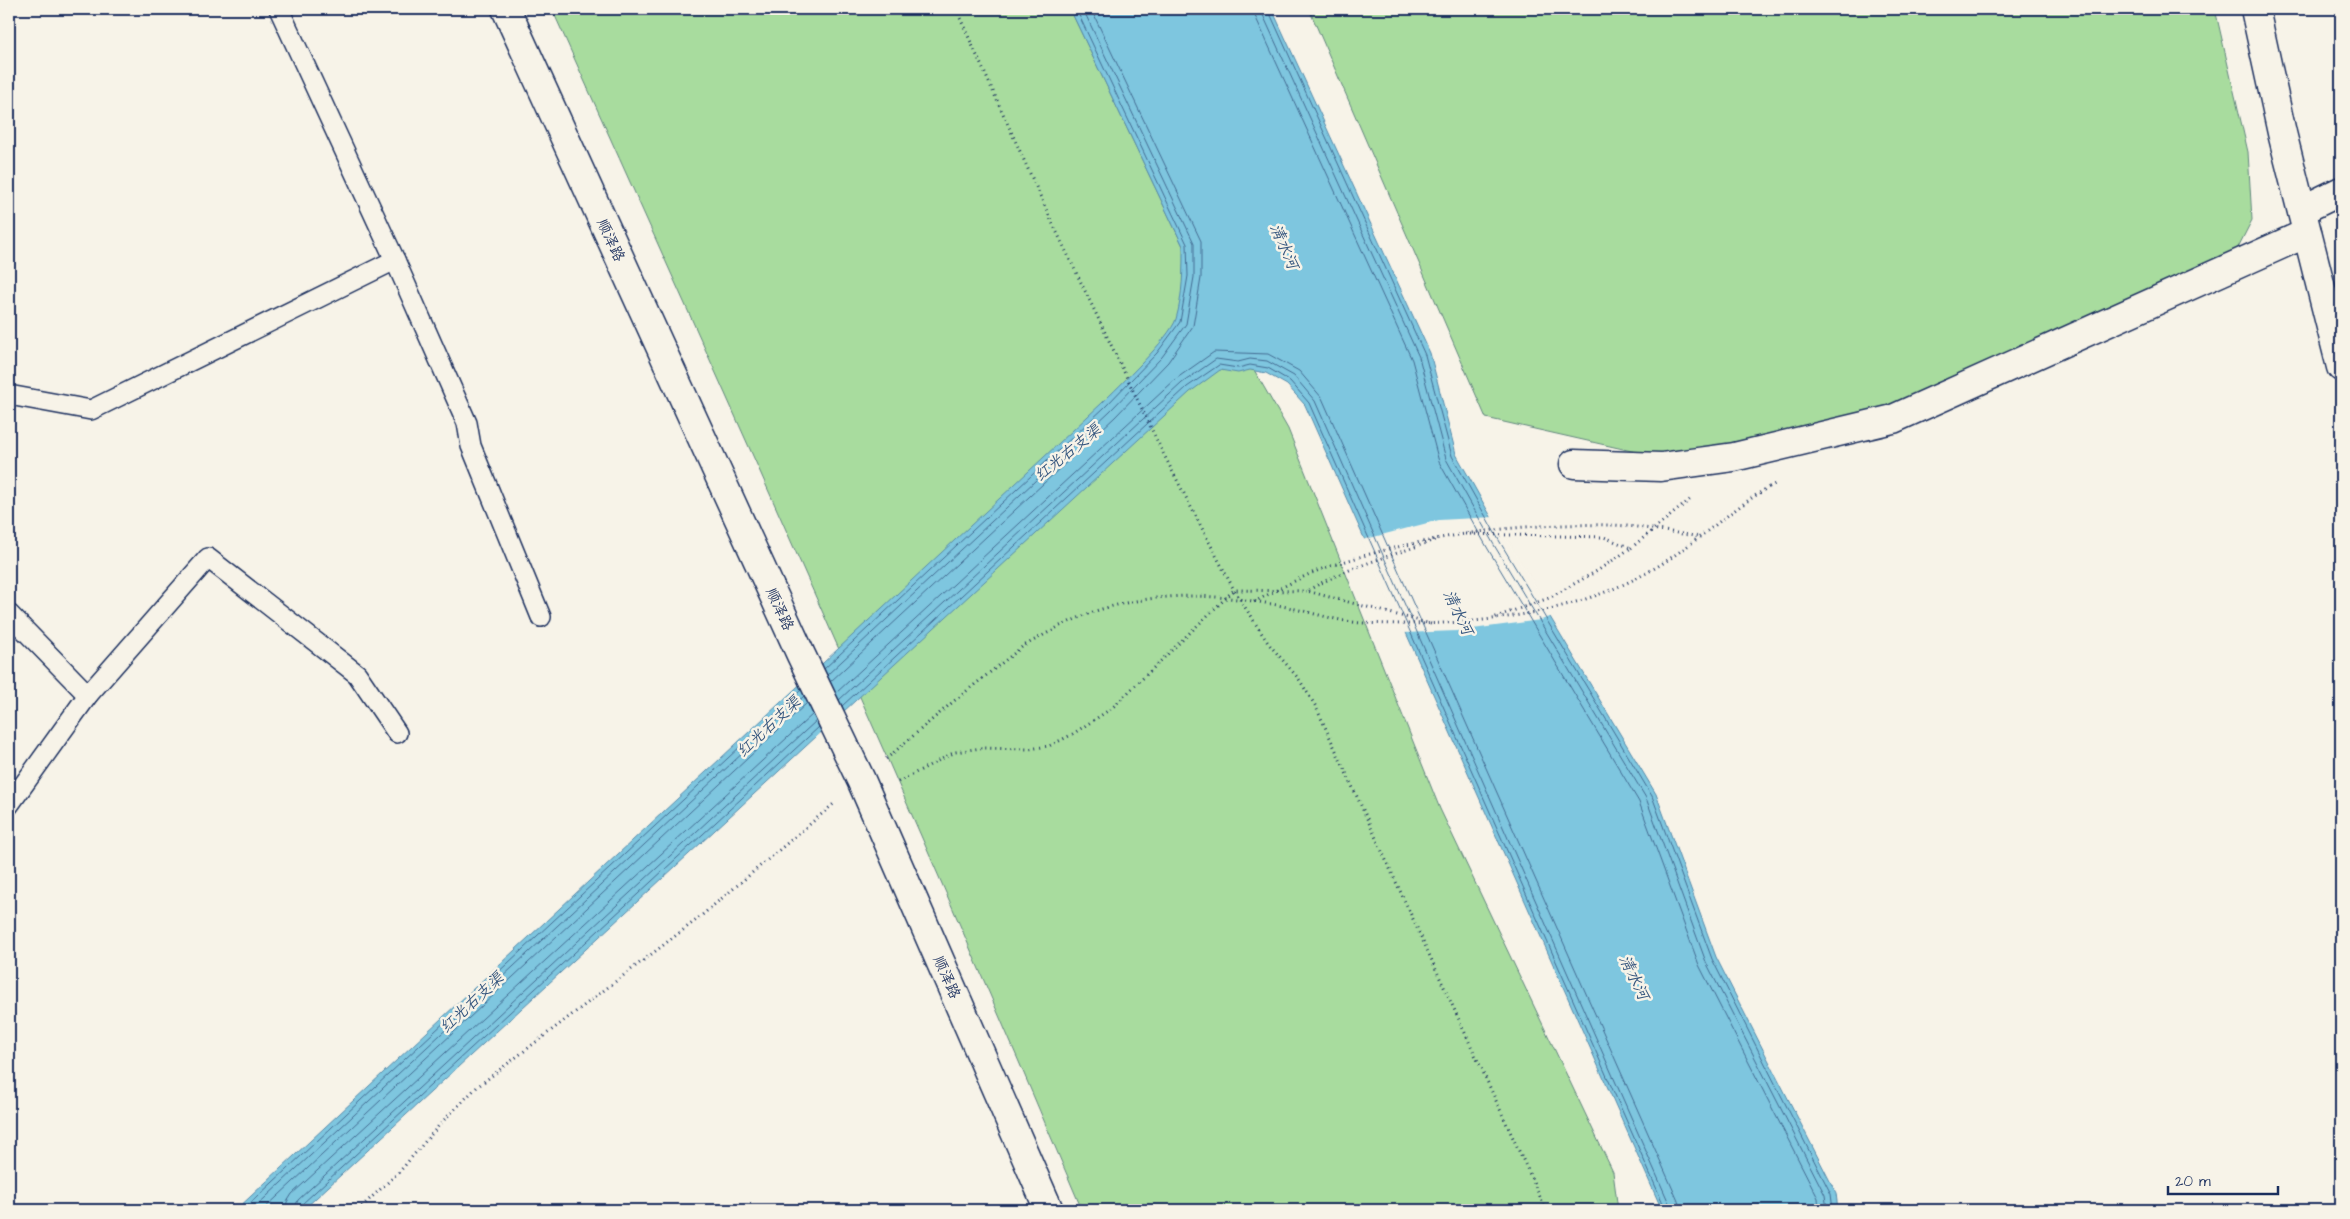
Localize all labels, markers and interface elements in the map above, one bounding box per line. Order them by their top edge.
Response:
street label: 顺泽路 [592,215,630,265]
water label: 清水河 [1264,220,1305,276]
water label: 红光右支渠 [1030,418,1107,487]
street label: 顺泽路 [761,584,799,634]
water label: 清水河 [1438,586,1480,642]
water label: 红光右支渠 [732,690,807,762]
water label: 清水河 [1614,951,1656,1007]
street label: 顺泽路 [928,952,965,1002]
water label: 红光右支渠 [435,966,510,1038]
scale bar [2168,1164,2278,1196]
text: 20 m [2175,1171,2211,1192]

